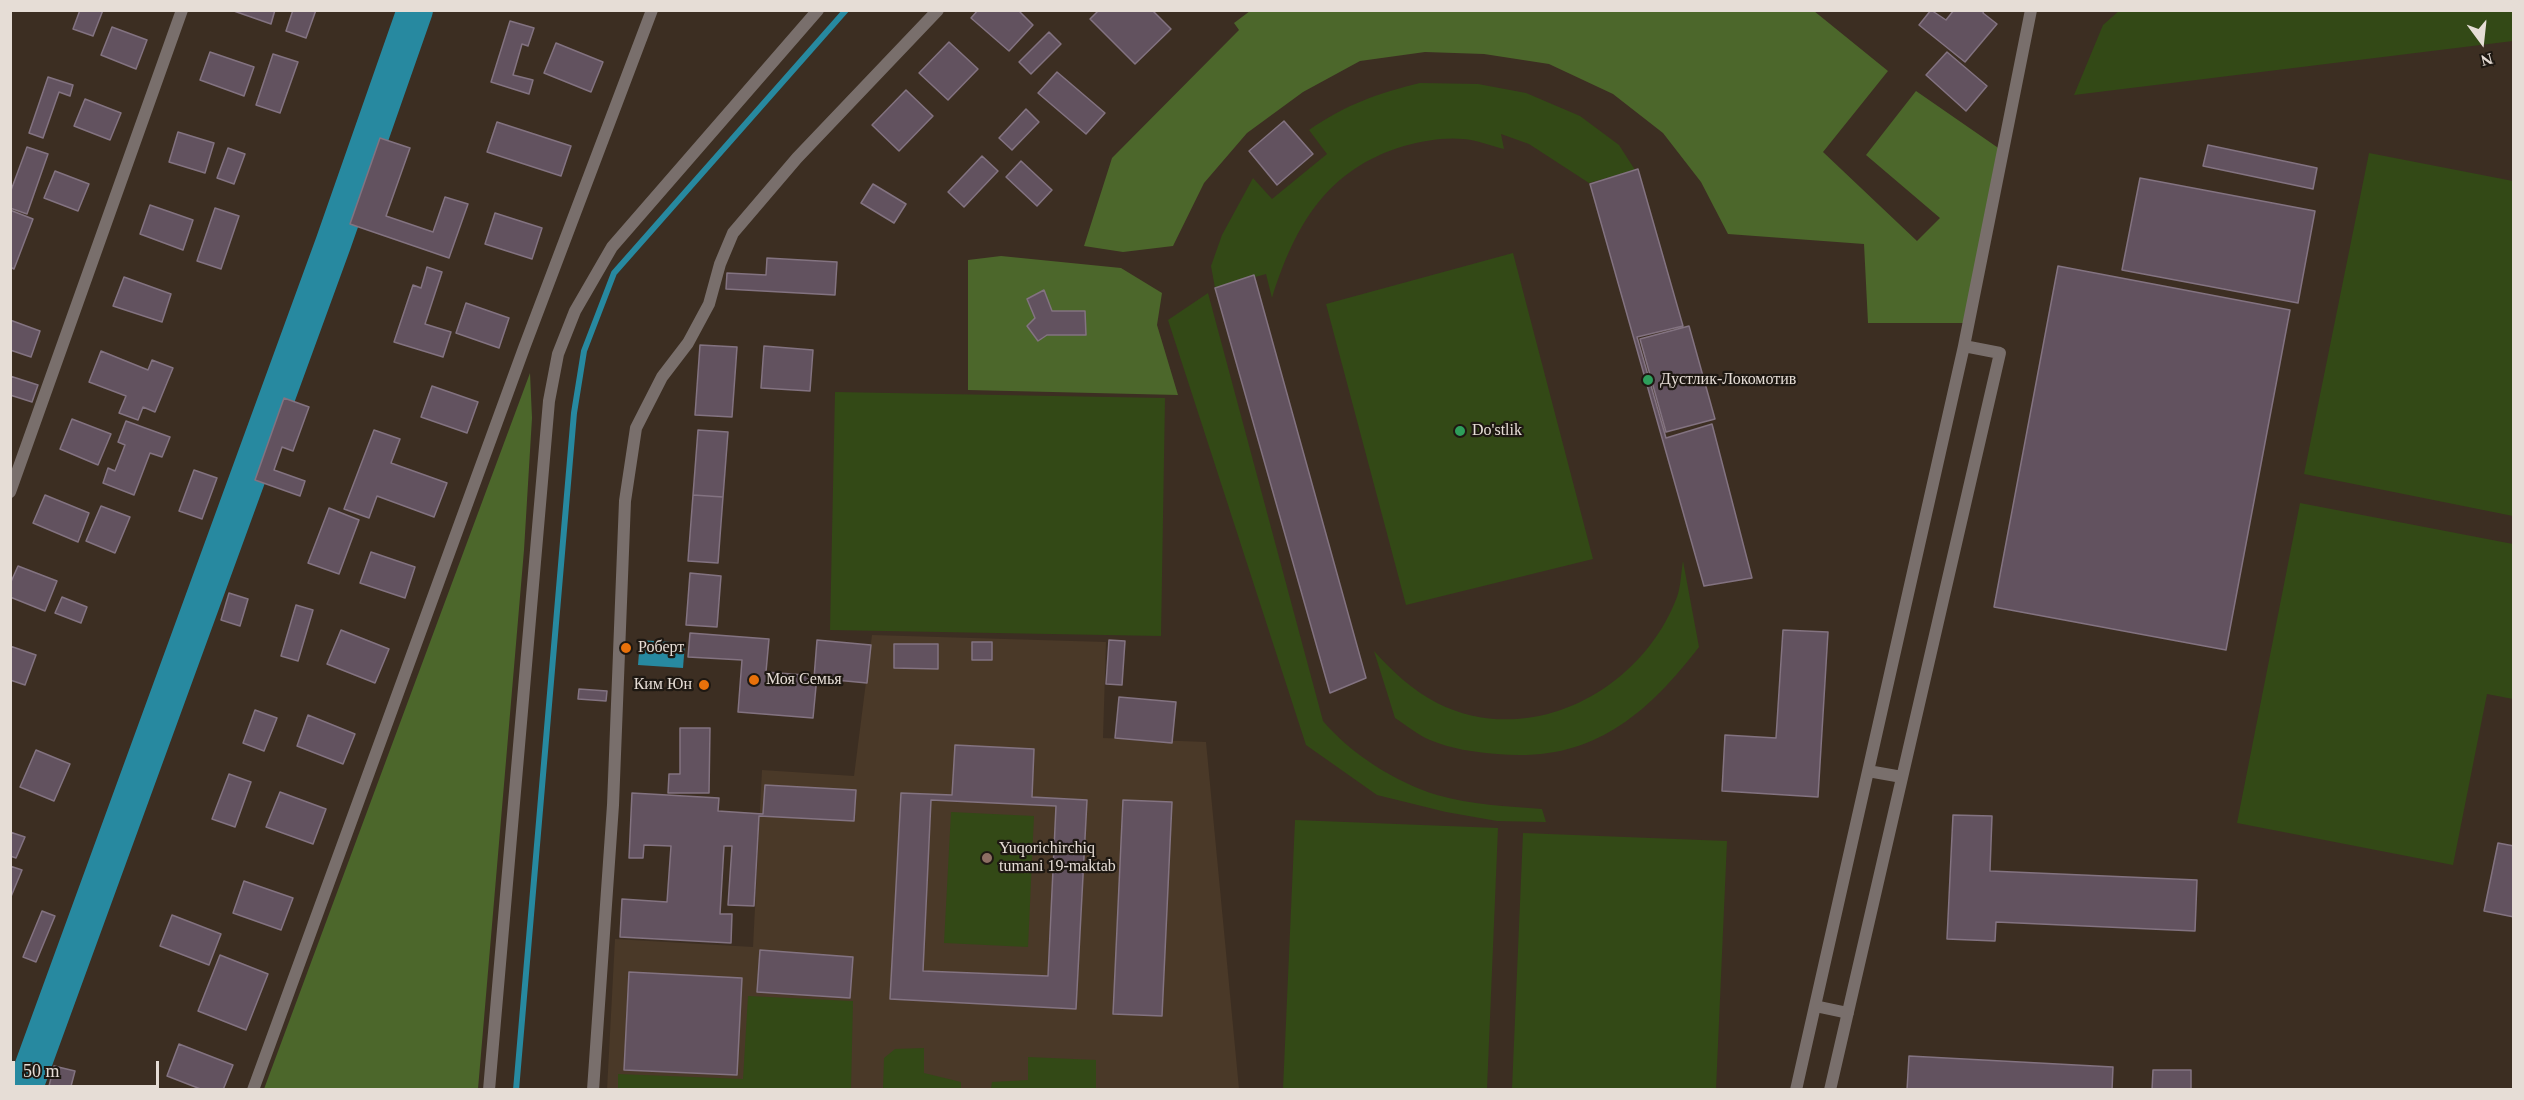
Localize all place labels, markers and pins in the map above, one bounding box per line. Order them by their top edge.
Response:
place label: Дустлик-Локомотив [1660,370,1796,390]
marker: Дустлик-Локомотив [1641,373,1655,387]
place label: Do'stlik [1472,421,1522,441]
marker: Do'stlik [1453,424,1467,438]
place label: Роберт [638,638,684,658]
marker: Роберт [619,641,633,655]
place label: Моя Семья [766,670,842,690]
marker: Моя Семья [747,673,761,687]
place label: Ким Юн [634,675,692,695]
marker: Ким Юн [697,678,711,692]
place label: Yuqorichirchiq tumani 19-maktab [999,839,1116,877]
marker: Yuqorichirchiq tumani 19-maktab [980,851,994,865]

